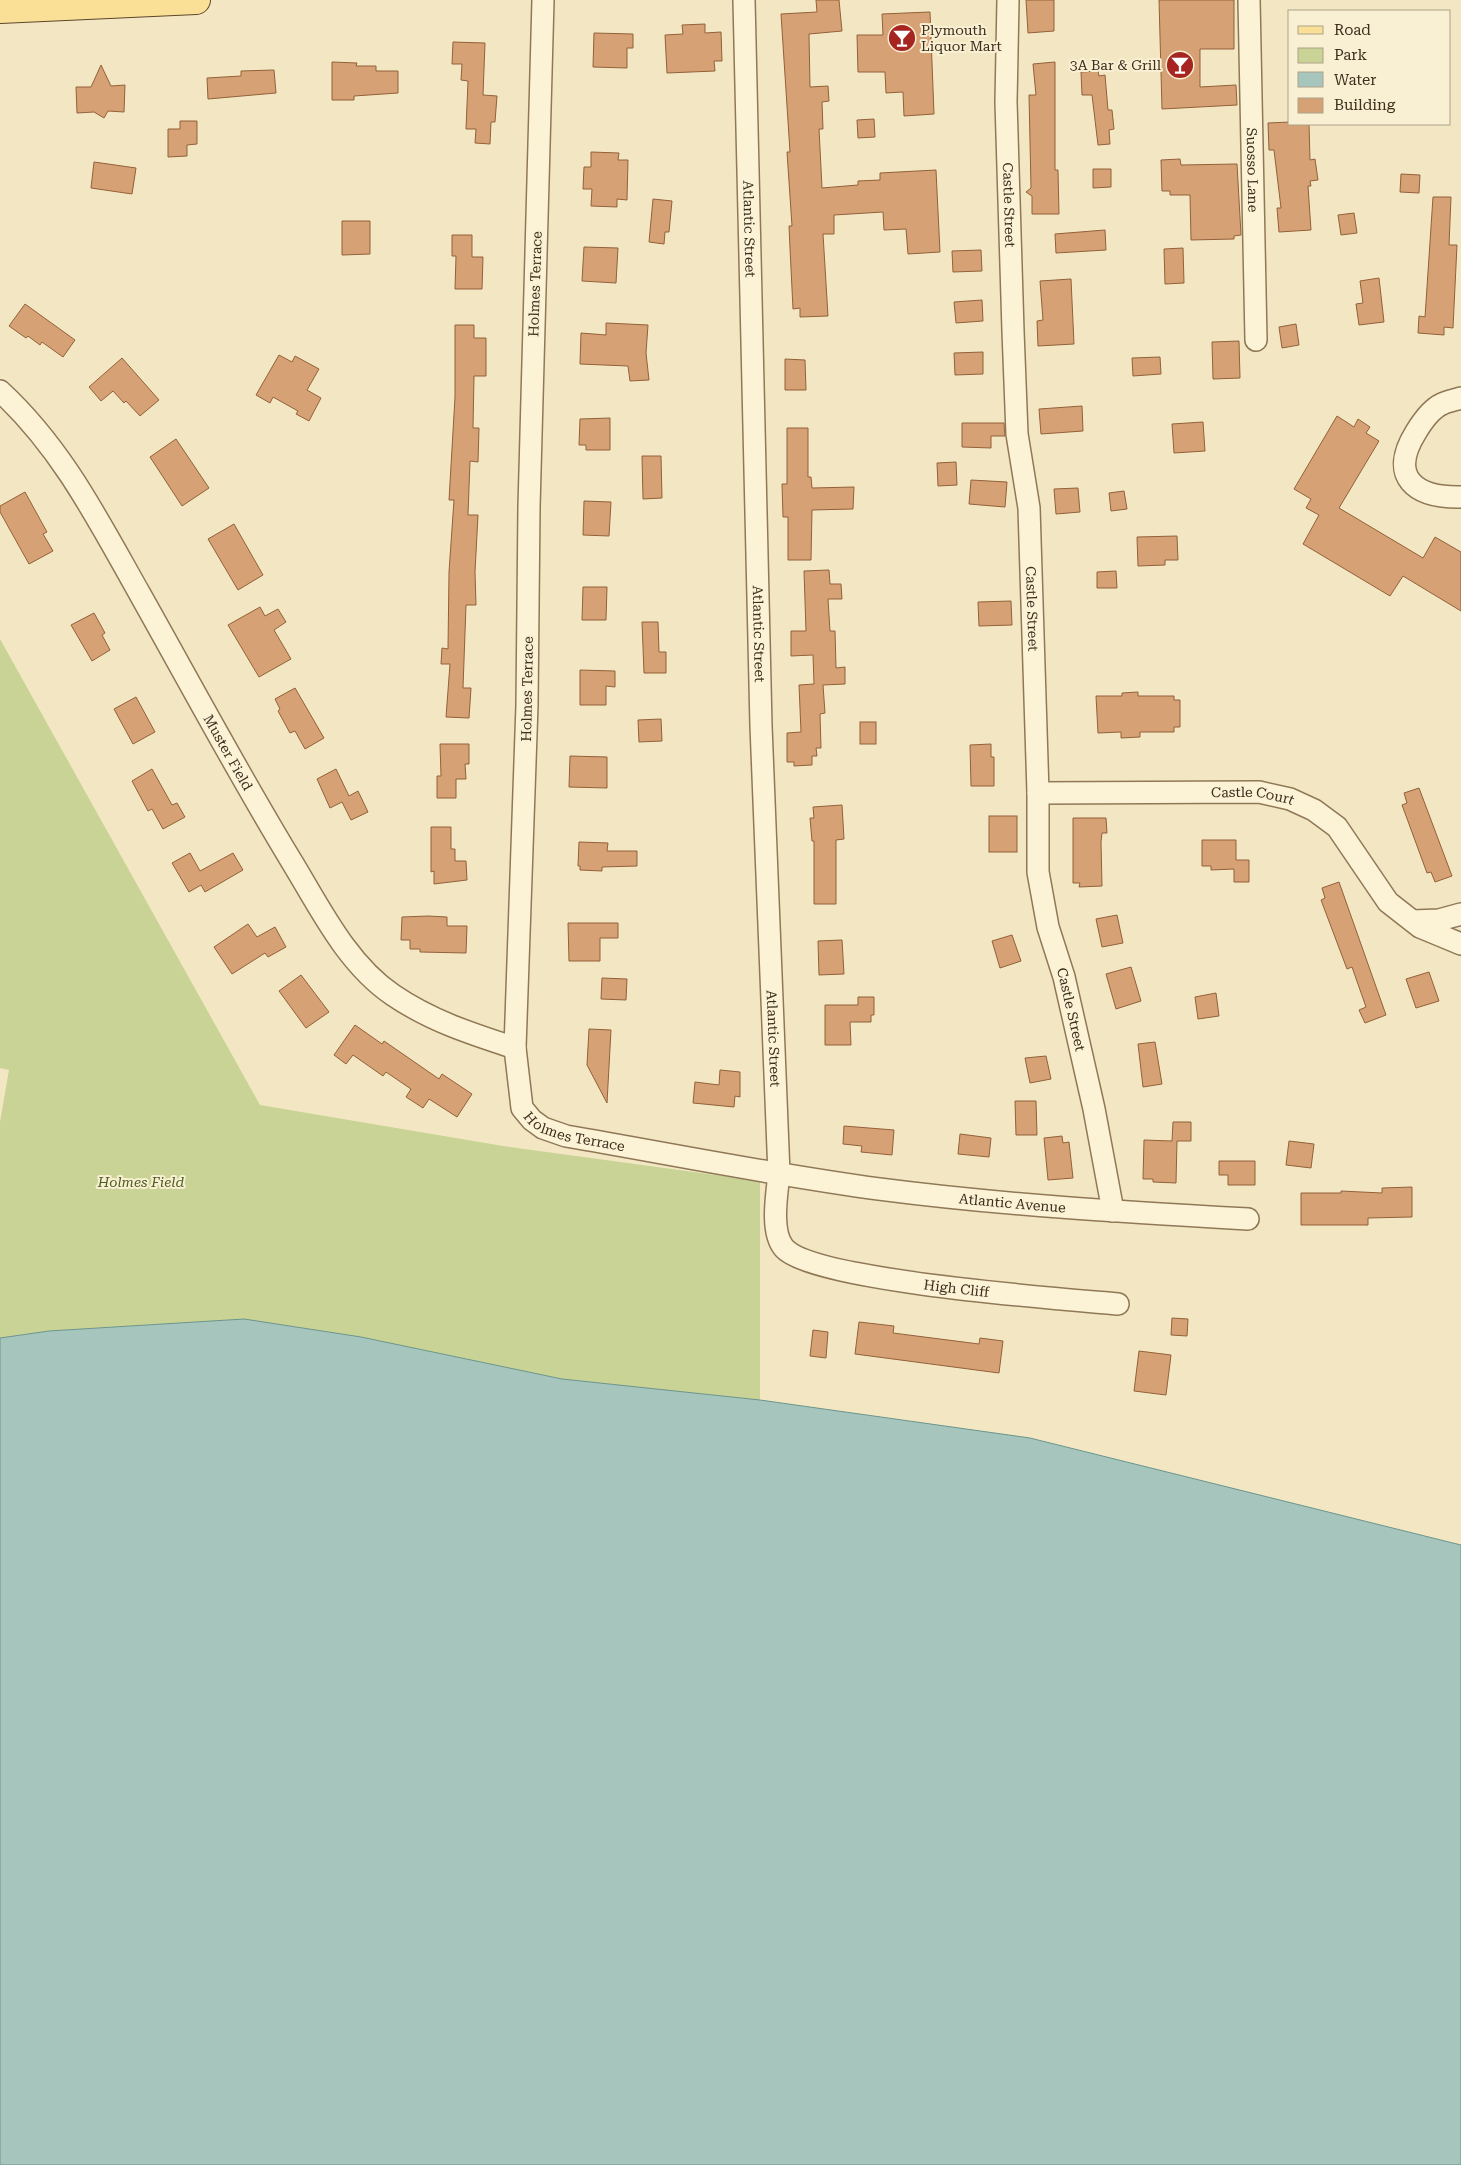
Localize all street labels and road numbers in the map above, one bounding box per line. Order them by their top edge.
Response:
street label: Suosso Lane [1244,128,1261,213]
street label: Castle Street [1000,162,1018,248]
street label: Atlantic Street [740,180,758,278]
street label: Holmes Terrace [525,231,545,337]
street label: Castle Street [1023,566,1042,652]
street label: Atlantic Street [750,585,768,683]
street label: Holmes Terrace [518,636,536,742]
street label: Muster Field [200,712,256,793]
street label: Castle Court [1211,784,1297,808]
street label: Castle Street [1054,966,1089,1053]
street label: Atlantic Street [764,990,784,1087]
street label: Holmes Terrace [521,1109,626,1154]
street label: Atlantic Avenue [958,1190,1067,1216]
street label: High Cliff [923,1276,991,1300]

